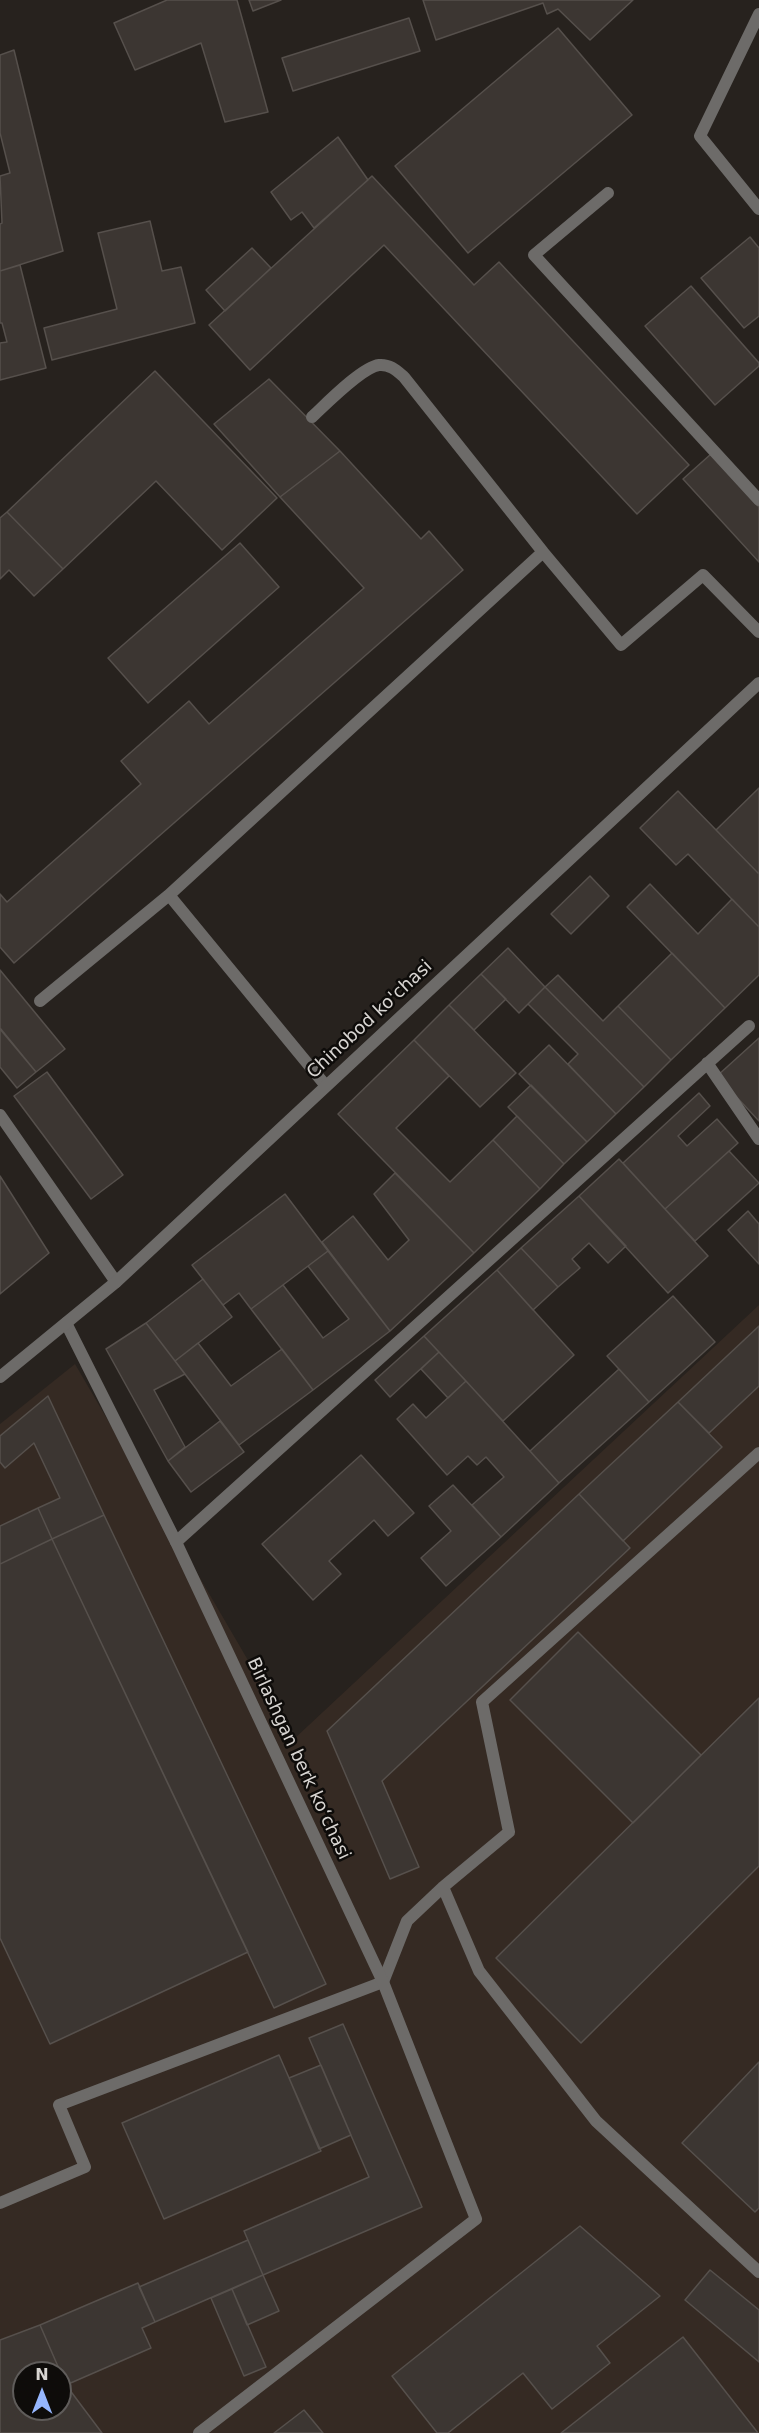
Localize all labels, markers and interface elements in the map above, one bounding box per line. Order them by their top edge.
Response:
street label: Chinobod ko'chasi [303,956,437,1084]
street label: Birlashgan berk koʻchasi [242,1655,354,1863]
north arrow [12,2361,72,2421]
text: N [35,2365,49,2384]

